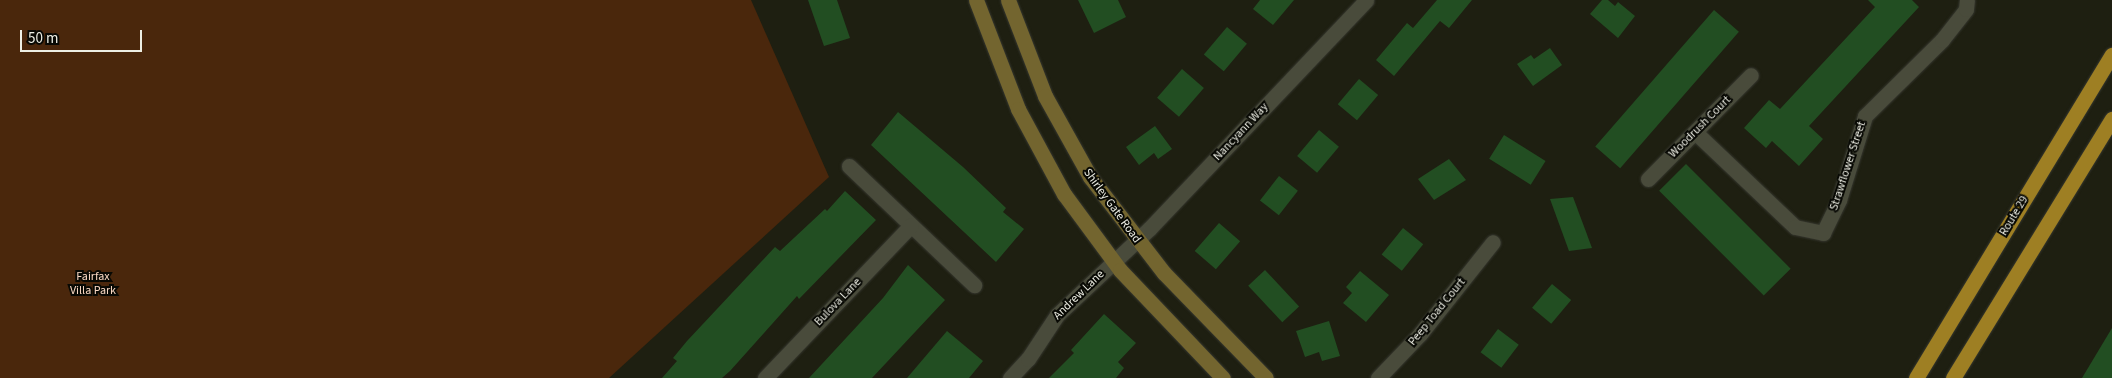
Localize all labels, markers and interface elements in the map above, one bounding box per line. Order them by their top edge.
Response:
scale bar [22,20,145,52]
text: 50 m [28,28,58,49]
street label: Woodrush Court [1666,93,1734,161]
street label: Nancyann Way [1211,100,1271,164]
street label: Strawflower Street [1827,120,1869,212]
street label: Shirley Gate Road [1080,166,1144,246]
street label: Route 29 [1997,193,2031,239]
street label: Andrew Lane [1051,267,1107,323]
park label: Fairfax Villa Park [70,270,116,298]
street label: Bulova Lane [812,275,864,329]
street label: Peep Toad Court [1405,275,1469,349]

